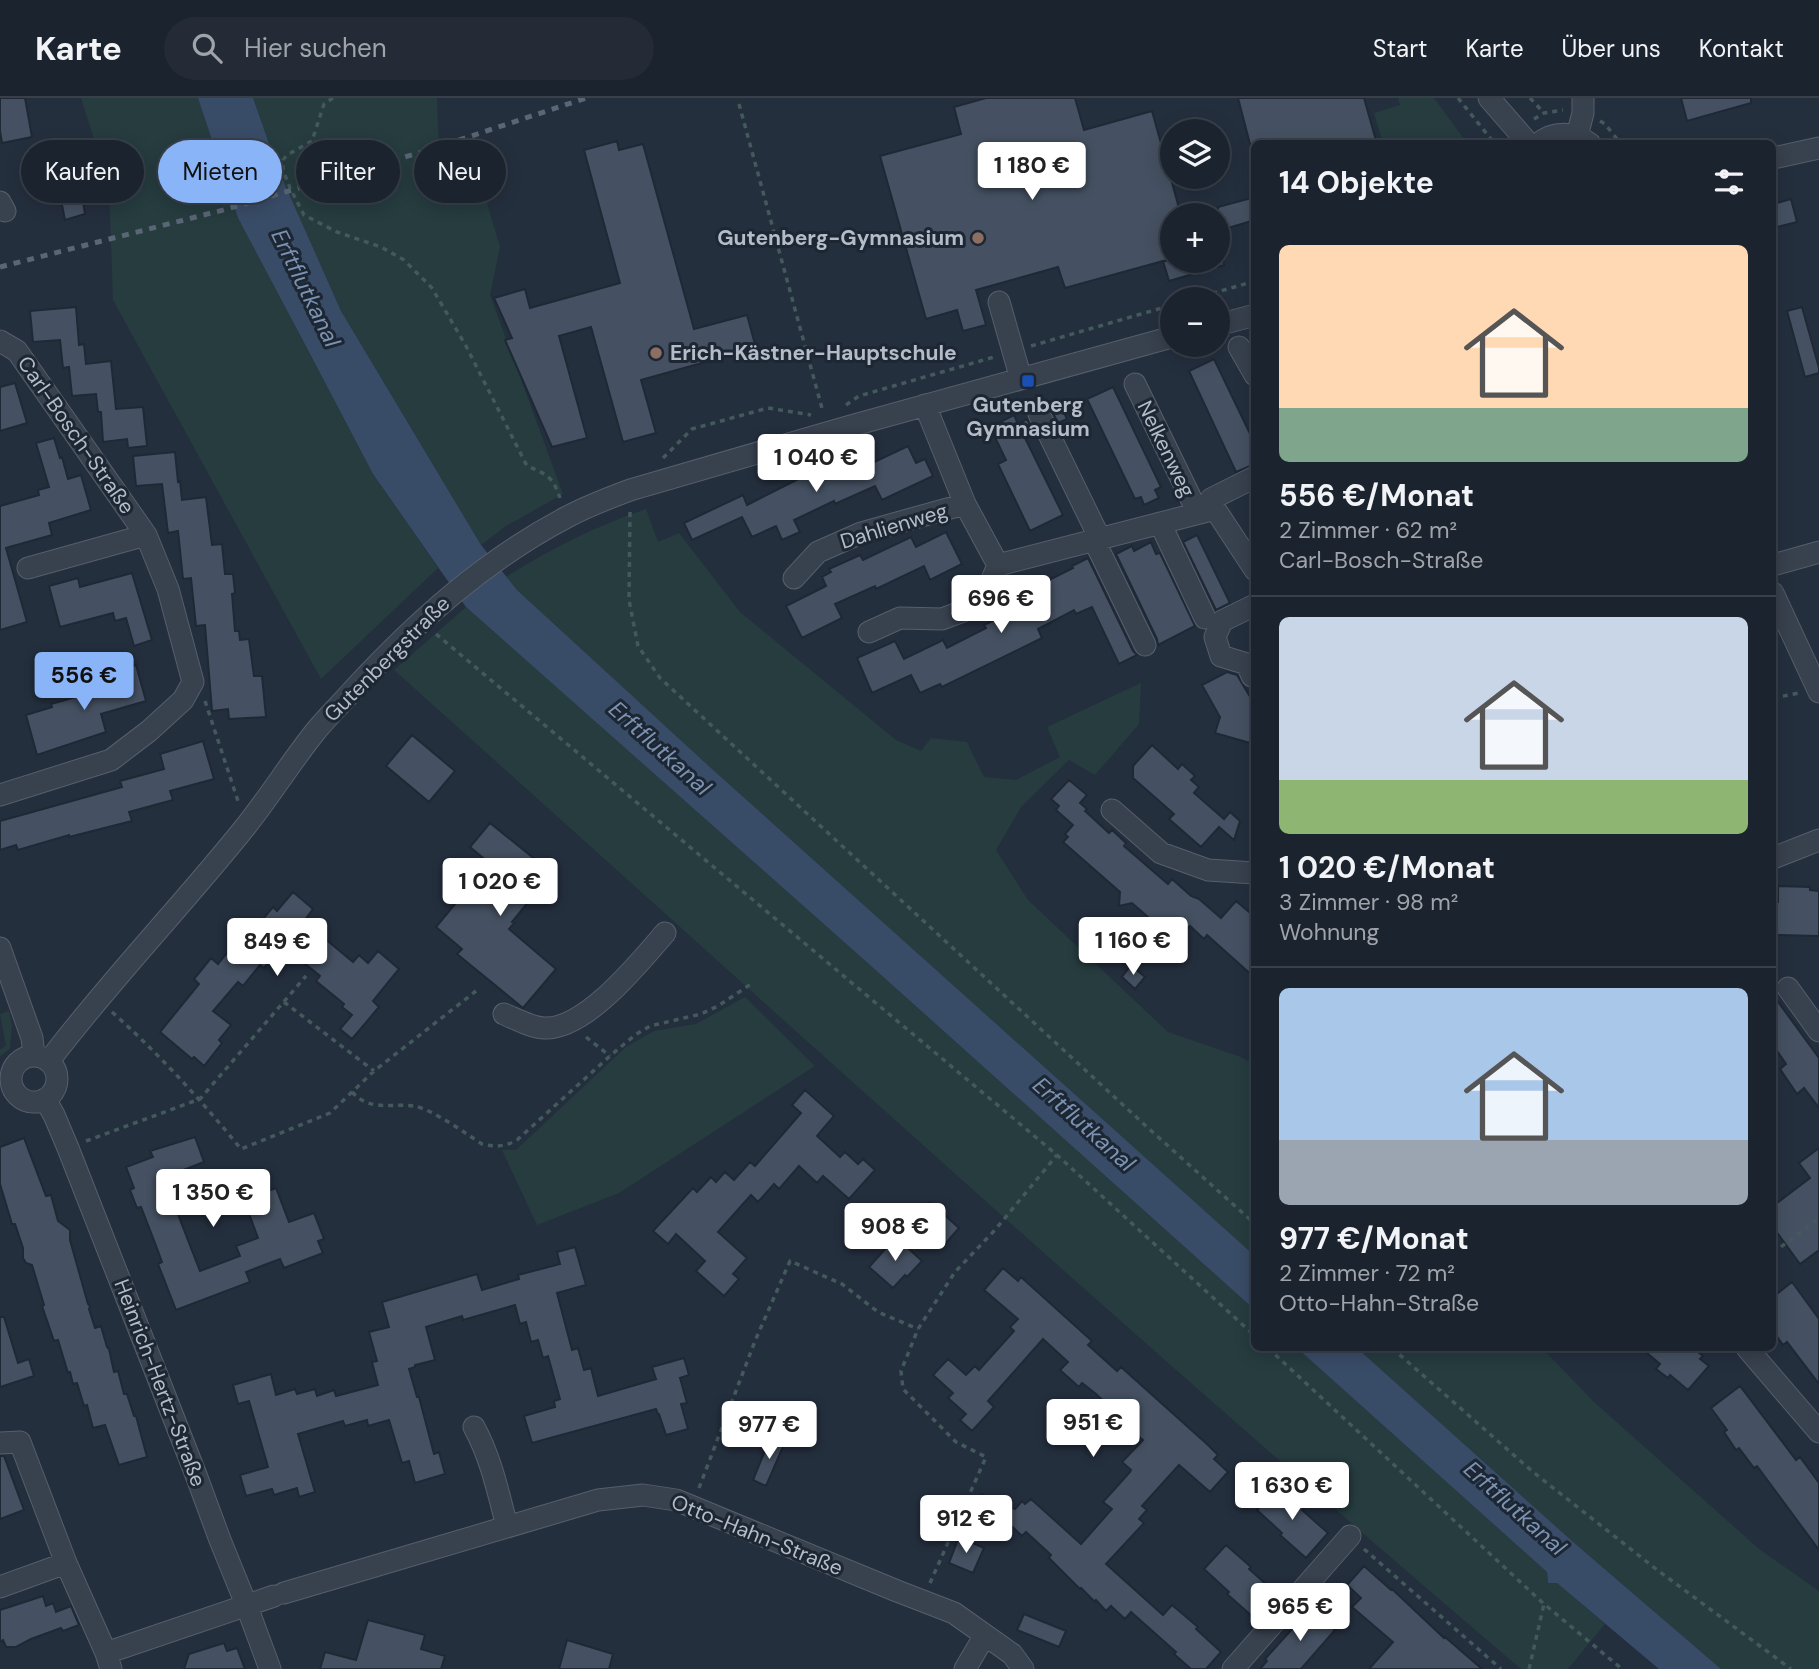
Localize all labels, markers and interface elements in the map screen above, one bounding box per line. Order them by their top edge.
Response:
search box [164,17,654,80]
text: Karte [35,27,122,70]
icon: search [188,29,226,67]
text: Hier suchen [244,31,387,65]
text: Start [1373,33,1427,64]
text: Karte [1465,33,1524,64]
text: Über uns [1562,33,1661,64]
text: Kontakt [1699,33,1784,64]
map controls [1160,119,1230,357]
button: layers [1160,119,1230,189]
chip: Kaufen [21,140,144,203]
chip: Mieten [158,140,282,203]
chip: Filter [296,140,400,203]
chip: Neu [414,140,506,203]
pin: 1 180 € [967,142,1097,202]
text: 1 180 € [994,150,1070,180]
text: 14 Objekte [1279,163,1434,202]
icon: filters [1710,163,1748,201]
button: + [1160,203,1230,273]
water label: Erftflutkanal [264,224,348,353]
place label: Gutenberg-Gymnasium [717,224,964,252]
marker: Gutenberg-Gymnasium [970,230,986,246]
button: − [1160,287,1230,357]
icon: home [1451,290,1577,416]
place label: Erich-Kästner-Hauptschule [670,339,957,367]
marker: Erich-Kästner-Hauptschule [648,345,664,361]
street label: Carl-Bosch-Straße [11,351,141,519]
marker: Gutenberg Gymnasium [1020,373,1036,389]
place label: Gutenberg Gymnasium [966,391,1090,443]
street label: Nelkenweg [1131,396,1202,502]
pin: 1 040 € [751,434,881,494]
text: 1 040 € [774,442,858,472]
text: 556 €/Monat [1279,476,1474,515]
street label: Dahlienweg [837,496,951,556]
text: 2 Zimmer · 62 m² [1279,515,1457,545]
text: Carl-Bosch-Straße [1279,545,1483,575]
pin: 696 € [952,575,1050,635]
text: 696 € [968,583,1034,613]
street label: Gutenbergstraße [318,590,456,728]
pin: 556 € [35,652,133,712]
text: 556 € [51,660,117,690]
icon: home [1451,662,1577,788]
water label: Erftflutkanal [602,694,718,802]
text: 1 020 €/Monat [1279,848,1495,887]
pin: 1 020 € [435,858,565,918]
text: 1 020 € [459,866,541,896]
text: 3 Zimmer · 98 m² [1279,887,1458,917]
text: Wohnung [1279,917,1379,947]
pin: 849 € [228,918,326,978]
pin: 1 160 € [1068,918,1198,977]
text: 1 160 € [1095,925,1171,955]
text: 849 € [243,926,311,956]
icon: home [1451,1033,1577,1159]
water label: Erftflutkanal [1026,1070,1142,1178]
pin: 1 350 € [148,1170,278,1229]
text: 1 350 € [172,1177,254,1207]
pin: 908 € [846,1204,944,1263]
text: 908 € [861,1211,929,1241]
text: 977 €/Monat [1279,1219,1469,1258]
text: 2 Zimmer · 72 m² [1279,1258,1455,1288]
street label: Heinrich-Hertz-Straße [108,1275,212,1491]
text: Otto-Hahn-Straße [1279,1288,1479,1318]
pin: 951 € [1044,1400,1142,1459]
pin: 977 € [720,1402,818,1461]
text: 951 € [1063,1407,1123,1437]
text: 977 € [738,1409,800,1439]
water label: Erftflutkanal [1457,1454,1573,1562]
pin: 1 630 € [1227,1462,1357,1522]
text: 1 630 € [1251,1470,1333,1500]
street label: Otto-Hahn-Straße [667,1488,847,1582]
pin: 912 € [917,1496,1015,1555]
text: 912 € [936,1503,996,1533]
pin: 965 € [1251,1584,1349,1643]
text: 965 € [1267,1591,1333,1621]

